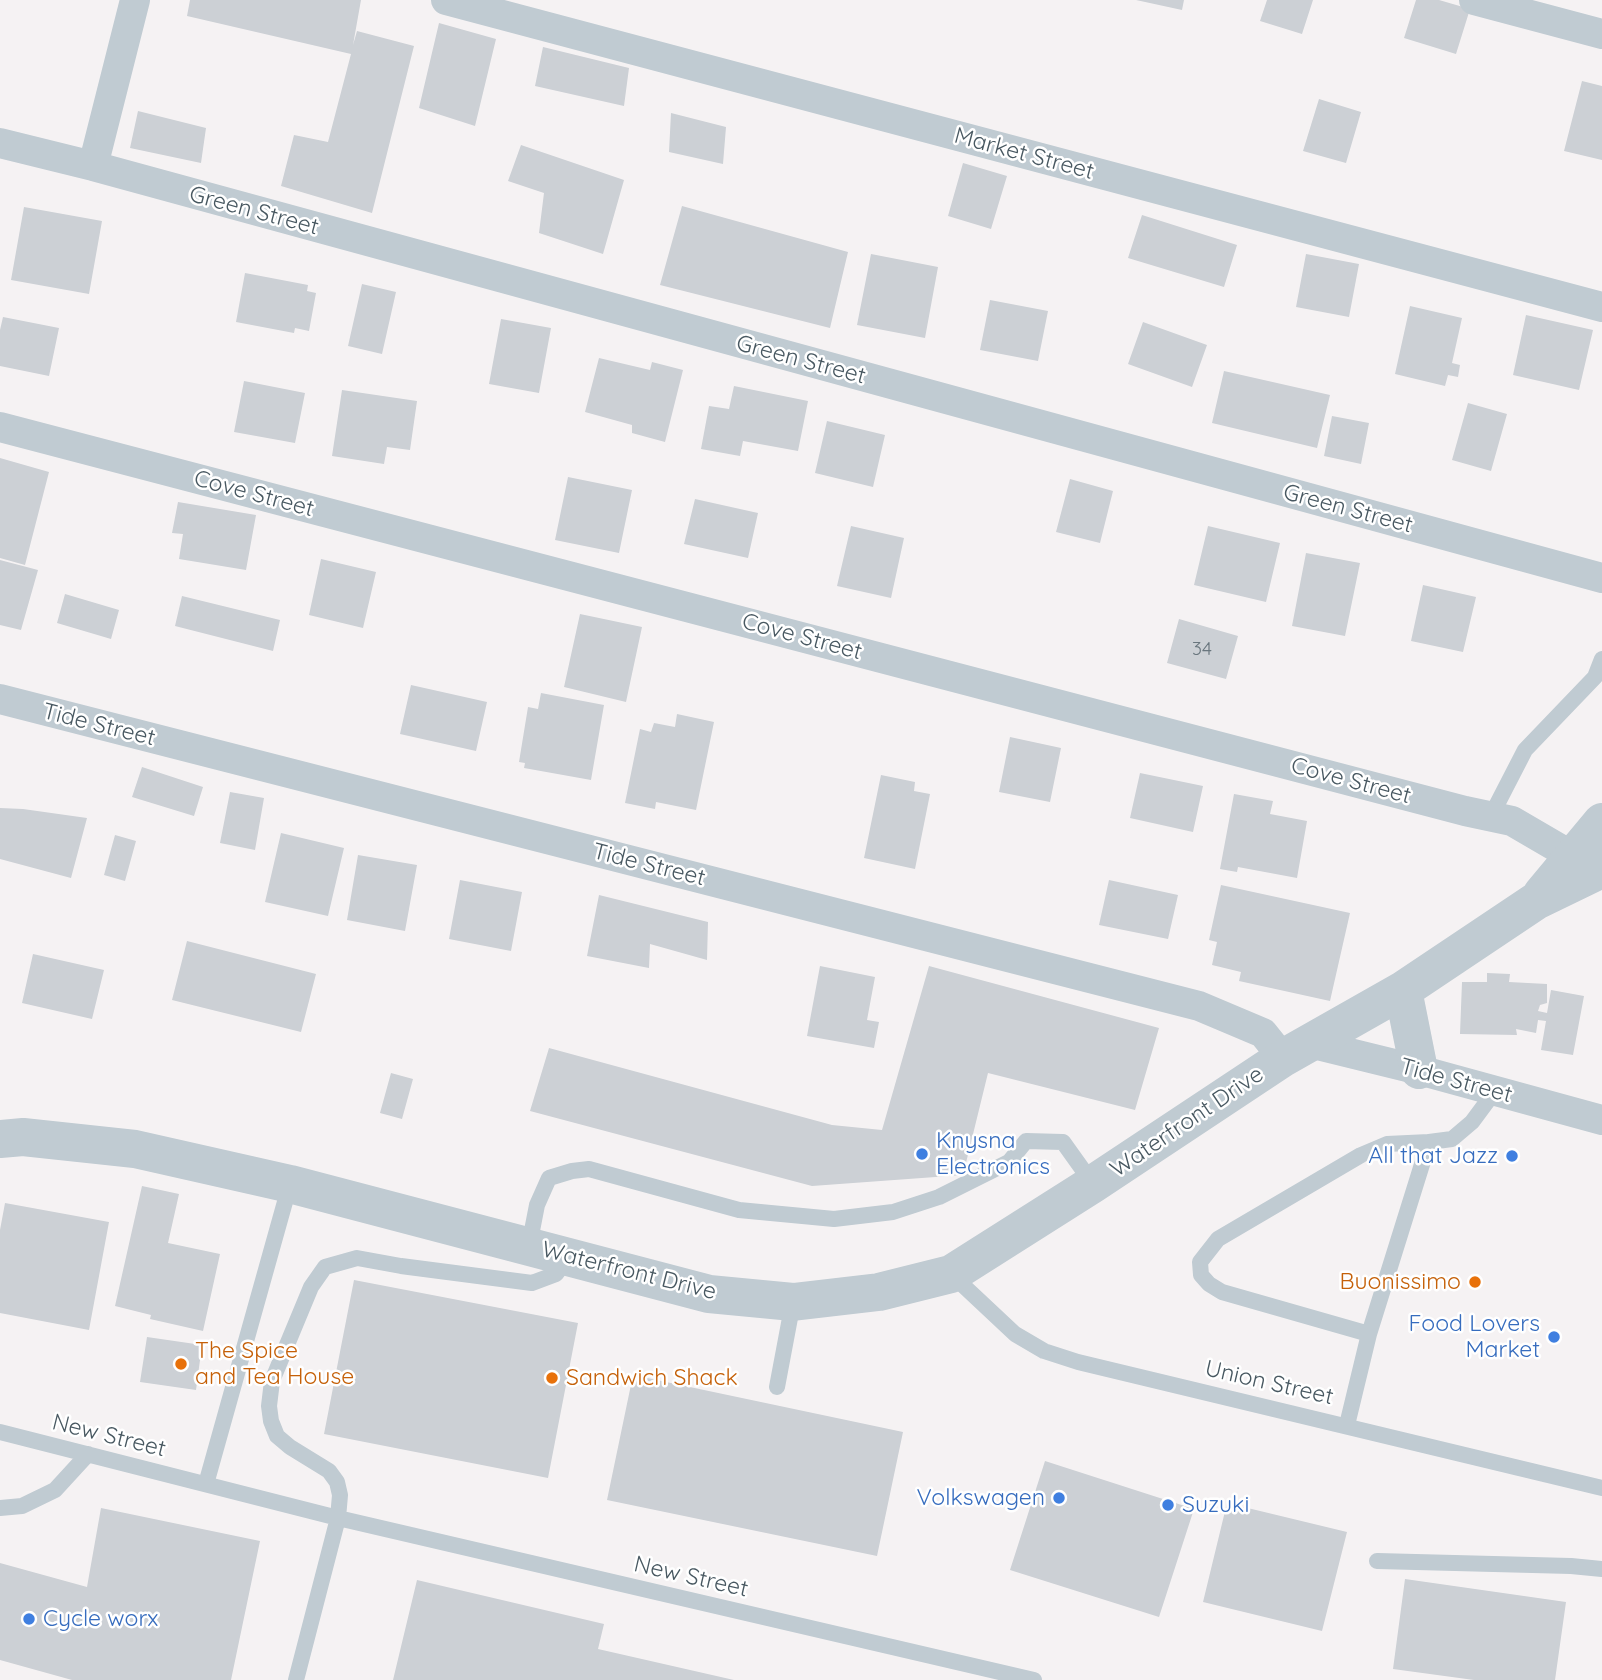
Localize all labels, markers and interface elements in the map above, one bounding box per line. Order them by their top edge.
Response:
street label: Market Street [951,122,1097,186]
street label: Green Street [186,180,322,242]
street label: Green Street [733,329,869,391]
street label: Cove Street [191,465,317,523]
street label: Green Street [1280,478,1416,540]
street label: Cove Street [739,608,865,666]
house number: 34 [1192,638,1212,660]
street label: Tide Street [40,698,158,752]
street label: Cove Street [1288,752,1414,810]
street label: Tide Street [590,838,708,892]
street label: Tide Street [1397,1053,1515,1109]
street label: Waterfront Drive [1105,1061,1269,1183]
place label: Knysna Electronics [936,1127,1050,1181]
place label: All that Jazz [1368,1142,1498,1170]
marker: Knysna Electronics [914,1146,930,1162]
marker: All that Jazz [1504,1148,1520,1164]
street label: Waterfront Drive [539,1236,719,1306]
place label: Buonissimo [1339,1268,1461,1296]
marker: Buonissimo [1467,1274,1483,1290]
place label: Food Lovers Market [1409,1310,1540,1364]
marker: Food Lovers Market [1546,1329,1562,1345]
place label: The Spice and Tea House [195,1337,354,1391]
street label: Union Street [1202,1355,1336,1411]
marker: The Spice and Tea House [173,1356,189,1372]
place label: Sandwich Shack [566,1364,738,1392]
marker: Sandwich Shack [544,1370,560,1386]
street label: New Street [49,1409,169,1463]
place label: Volkswagen [917,1484,1045,1512]
marker: Volkswagen [1051,1490,1067,1506]
place label: Suzuki [1182,1491,1249,1519]
marker: Suzuki [1160,1497,1176,1513]
street label: New Street [631,1550,751,1604]
place label: Cycle worx [43,1605,158,1633]
marker: Cycle worx [21,1611,37,1627]

